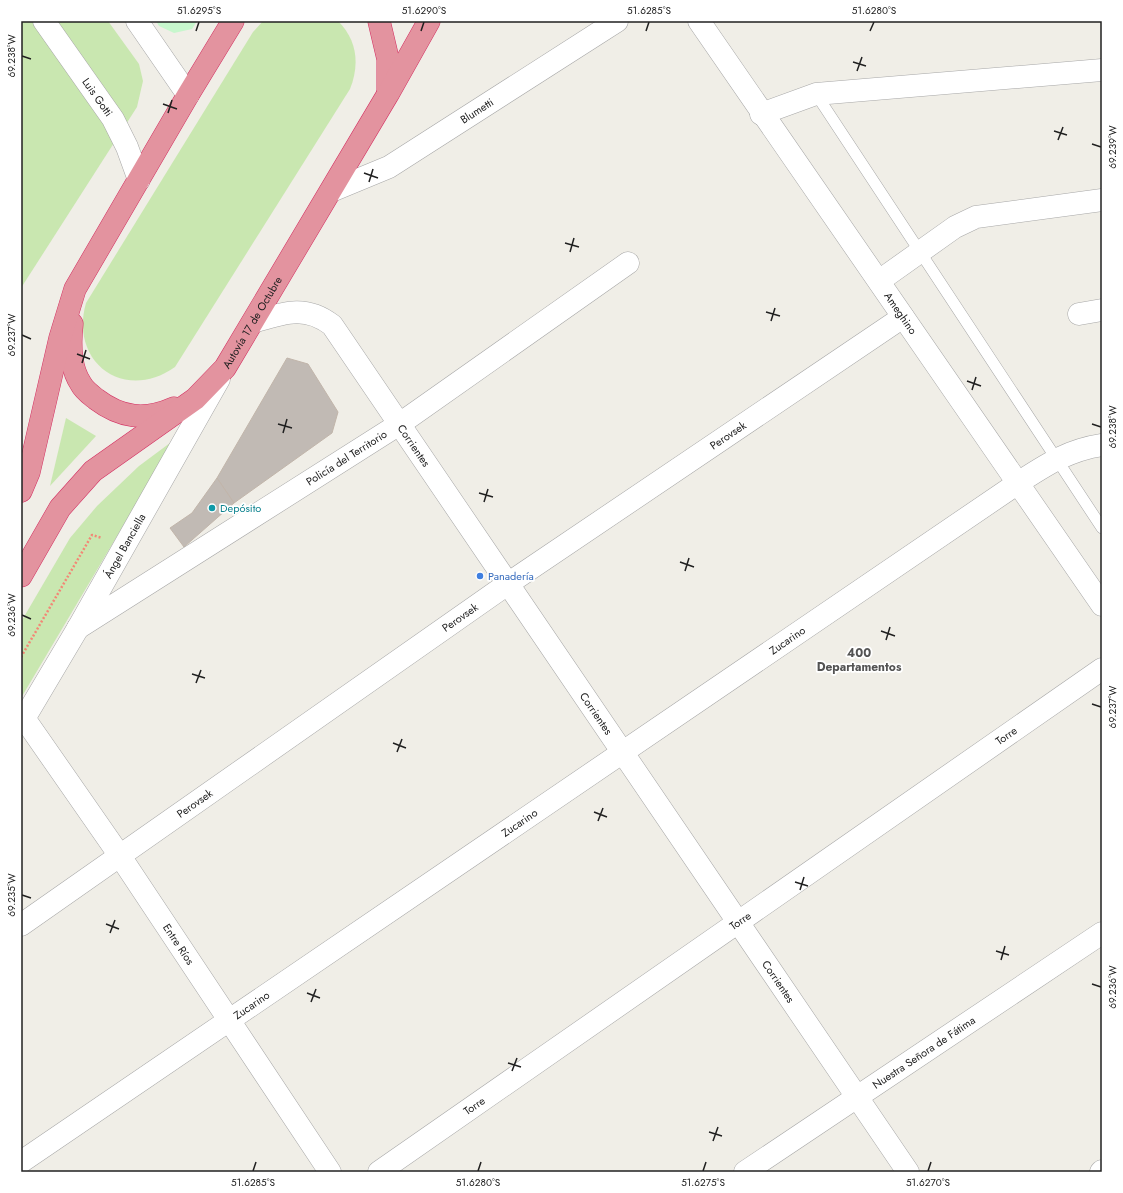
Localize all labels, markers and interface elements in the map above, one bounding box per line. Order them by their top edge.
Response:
text: 51.6295°S [177,3,222,18]
text: 51.6290°S [402,3,447,18]
text: 51.6285°S [627,3,671,18]
text: 51.6280°S [852,3,897,18]
text: 69.238°W [4,34,19,78]
street label: Luis Gotti [78,75,117,120]
street label: Blumetti [457,94,497,127]
text: 69.239°W [1105,125,1120,169]
street label: Autovía 17 de Octubre [218,273,286,372]
street label: Ameghino [880,289,921,338]
text: 69.237°W [4,314,19,356]
text: 69.238°W [1105,405,1120,449]
street label: Perovsek [707,417,749,453]
street label: Corrientes [394,421,434,470]
street label: Policía del Territorio [303,426,390,489]
place label: Depósito [220,500,261,516]
marker: Depósito [207,503,217,513]
street label: Ángel Banciella [100,511,149,581]
place label: Panadería [488,568,534,584]
marker: Panadería [475,571,485,581]
text: 69.236°W [4,593,19,637]
street label: Perovsek [439,599,481,636]
street label: Zucarino [766,622,808,658]
district label: 400 Departamentos [817,644,902,676]
text: 69.237°W [1105,686,1120,728]
street label: Corrientes [576,689,617,738]
street label: Torre [992,722,1020,749]
street label: Perovsek [173,785,216,822]
street label: Zucarino [498,805,541,841]
text: 69.235°W [4,873,19,917]
street label: Torre [726,907,755,934]
street label: Entre Ríos [159,920,198,968]
street label: Corrientes [758,957,799,1006]
text: 69.236°W [1105,965,1120,1009]
street label: Zucarino [230,987,273,1023]
street label: Nuestra Señora de Fátima [869,1012,978,1093]
street label: Torre [460,1092,489,1119]
text: 51.6285°S [231,1175,275,1190]
text: 51.6280°S [456,1175,501,1190]
text: 51.6275°S [681,1175,725,1190]
text: 51.6270°S [906,1175,951,1190]

